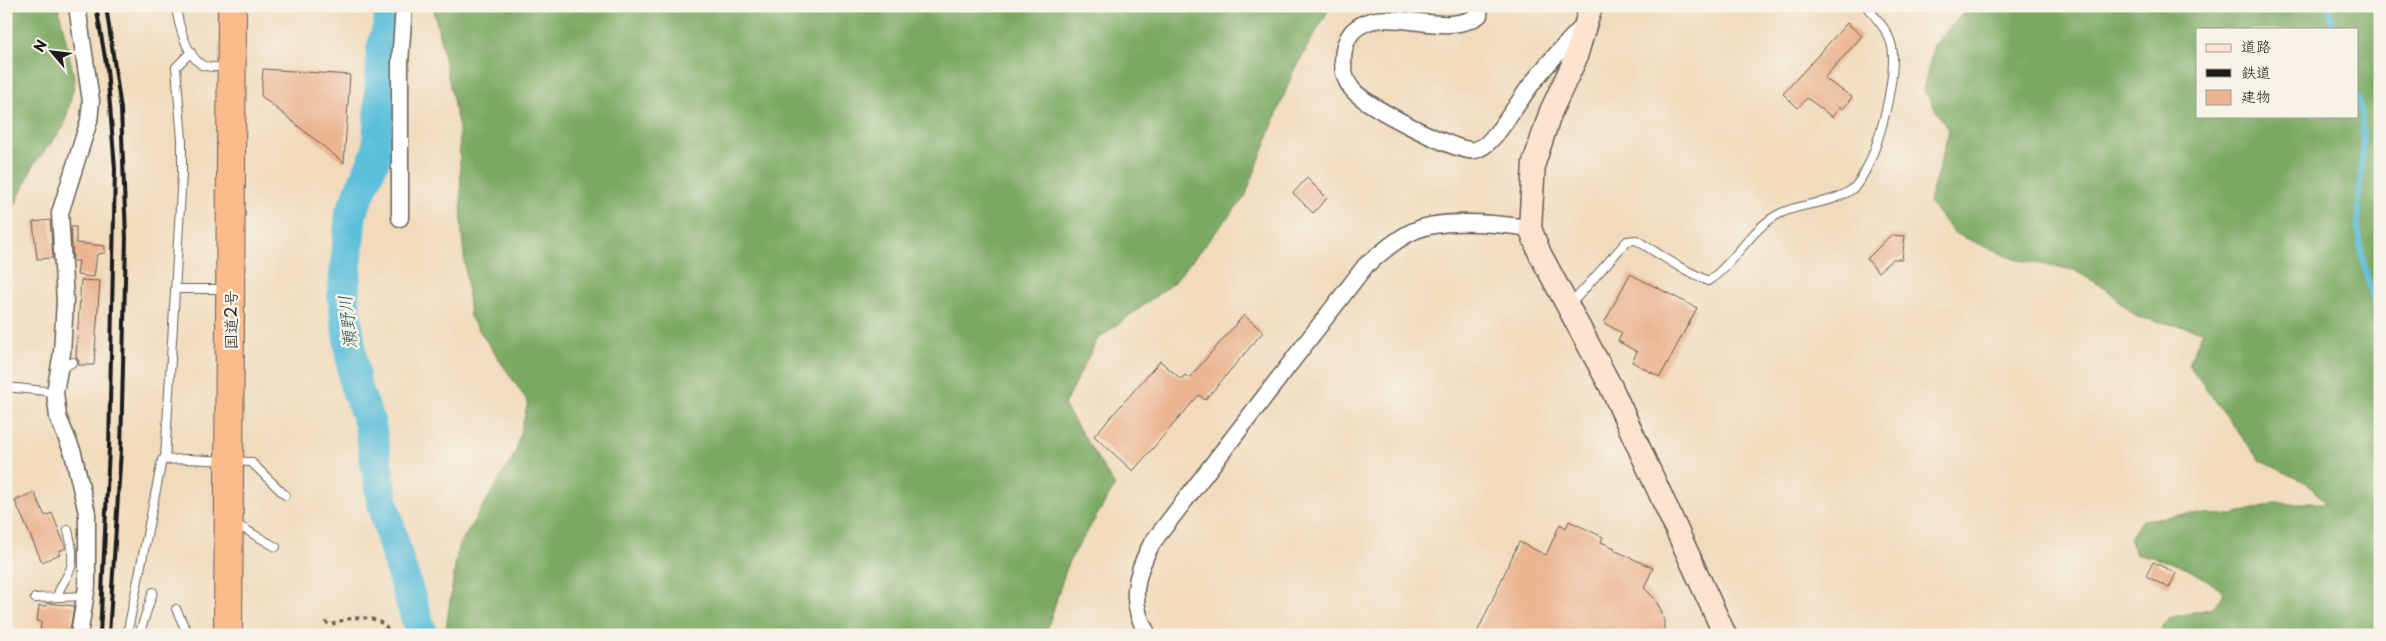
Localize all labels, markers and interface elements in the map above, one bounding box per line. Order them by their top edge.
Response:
north arrow [28,28,78,78]
legend [2196,28,2358,118]
text: 道路 [2241,34,2271,57]
text: N [28,36,52,55]
text: 鉄道 [2241,60,2271,83]
text: 建物 [2241,84,2271,107]
street label: 国道2号 [218,290,242,350]
water label: 瀬野川 [330,294,363,350]

